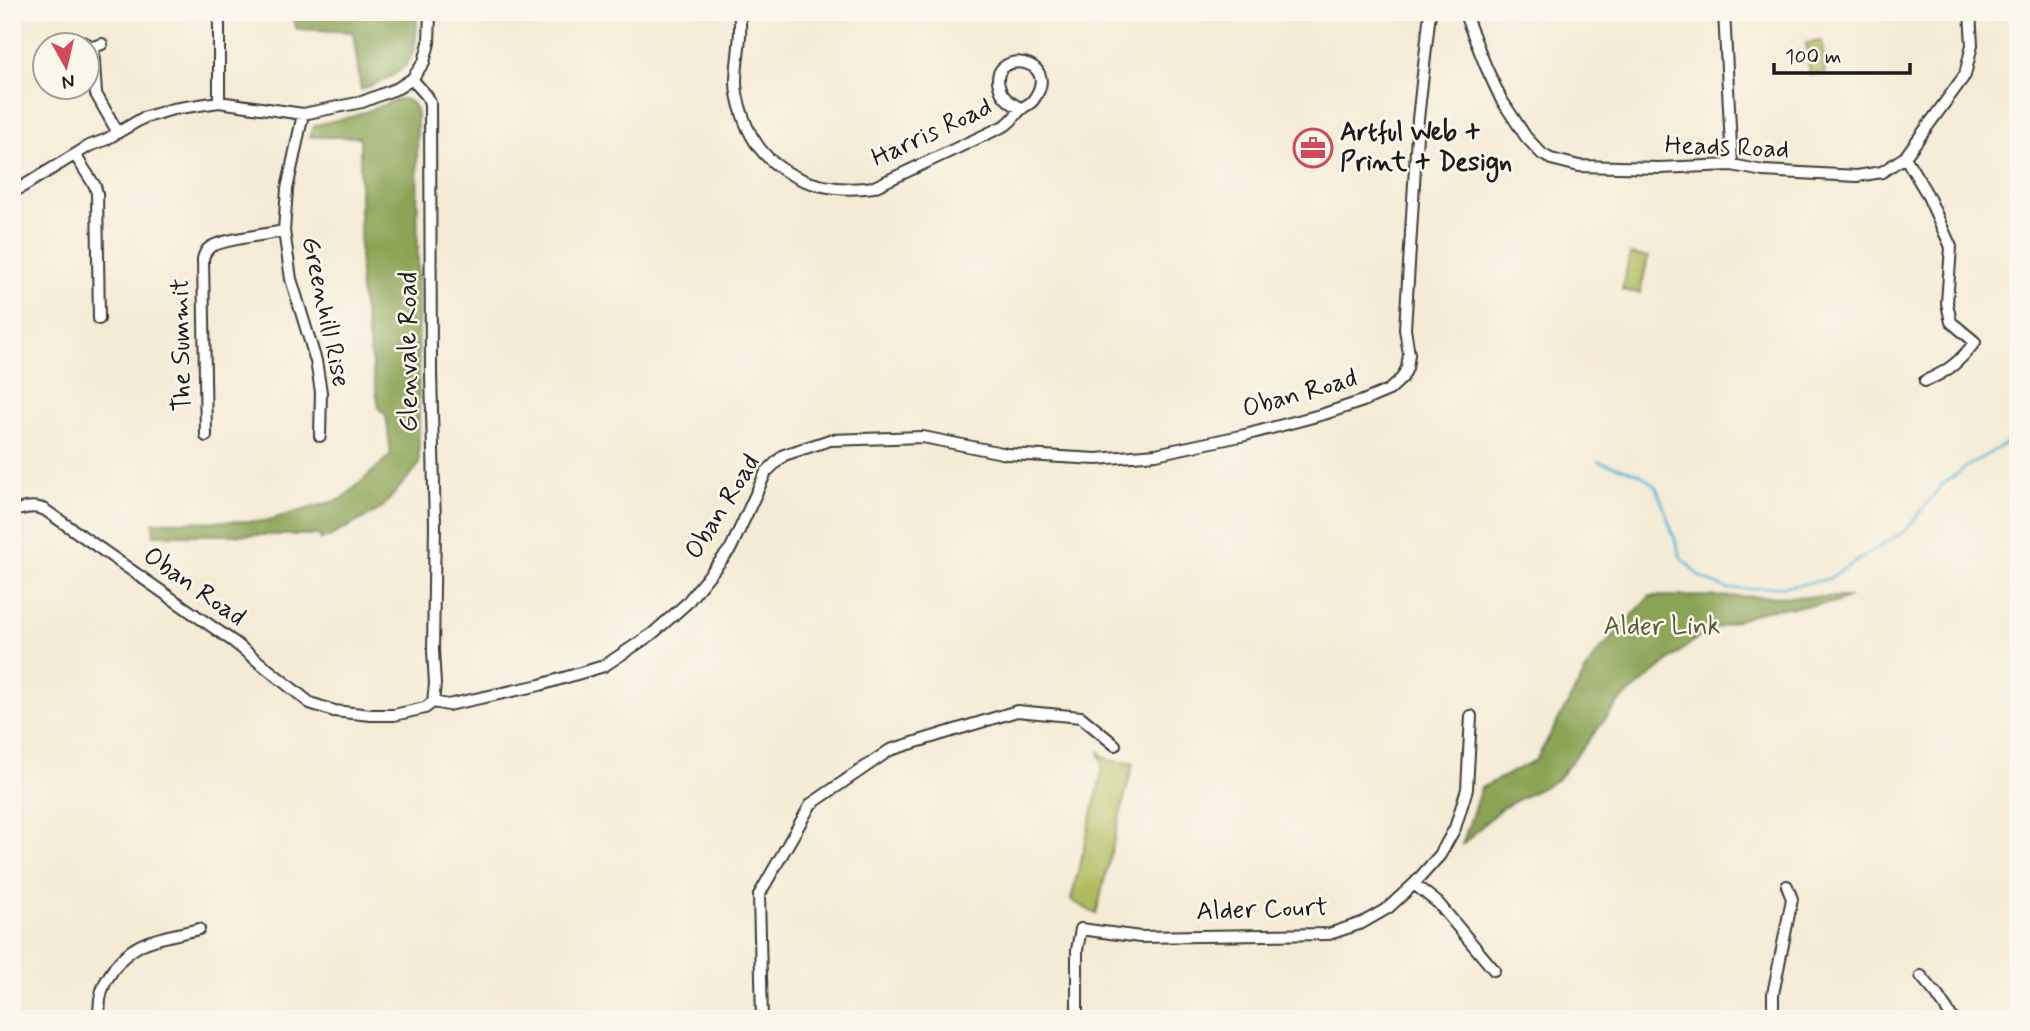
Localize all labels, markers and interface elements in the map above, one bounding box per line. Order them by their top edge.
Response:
north arrow [32,32,102,102]
scale bar [1774,32,1911,76]
text: 100 m [1785,43,1841,71]
text: N [60,68,76,95]
street label: Harris Road [866,90,998,176]
place label: Artful Web + Print + Design [1340,116,1512,183]
office icon: Artful Web + Print + Design [1292,127,1334,169]
street label: Heads Road [1664,129,1790,167]
street label: Greenhill Rise [292,234,358,390]
street label: Glenvale Road [392,272,426,432]
street label: The Summit [164,278,200,412]
street label: Oban Road [1239,361,1361,427]
street label: Oban Road [677,448,769,566]
street label: Oban Road [136,539,252,635]
park label: Alder Link [1604,610,1721,644]
street label: Alder Court [1196,891,1328,929]

